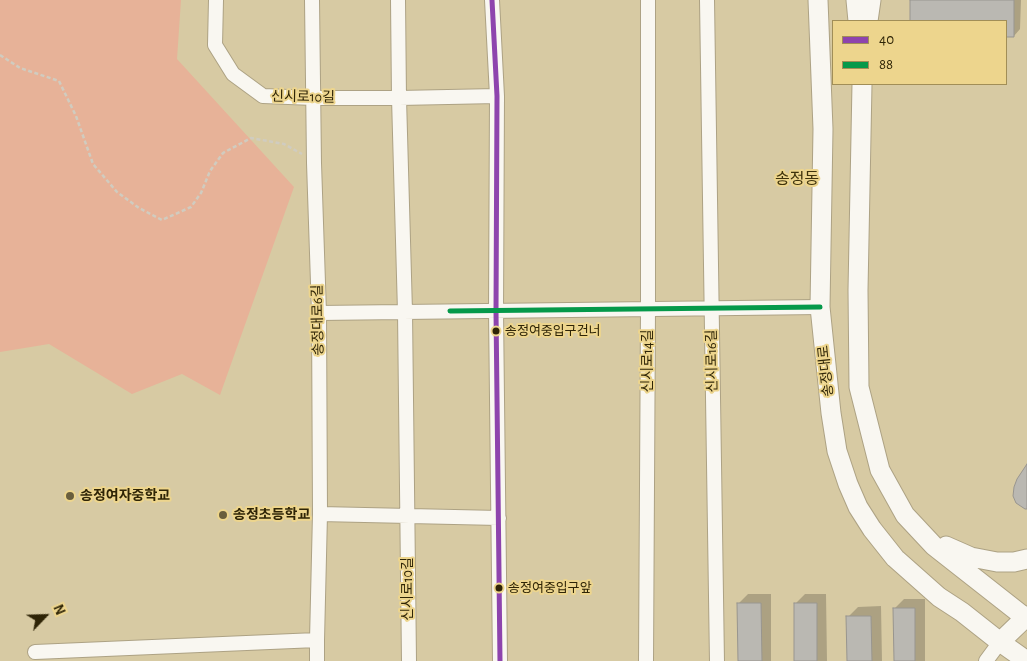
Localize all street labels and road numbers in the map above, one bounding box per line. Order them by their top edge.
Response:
street label: 신시로10길 [271,88,335,106]
street label: 송정대로6길 [309,284,327,356]
street label: 신시로14길 [640,329,656,393]
street label: 신시로16길 [703,329,721,393]
street label: 송정대로 [815,345,837,397]
street label: 신시로10길 [400,557,416,621]

